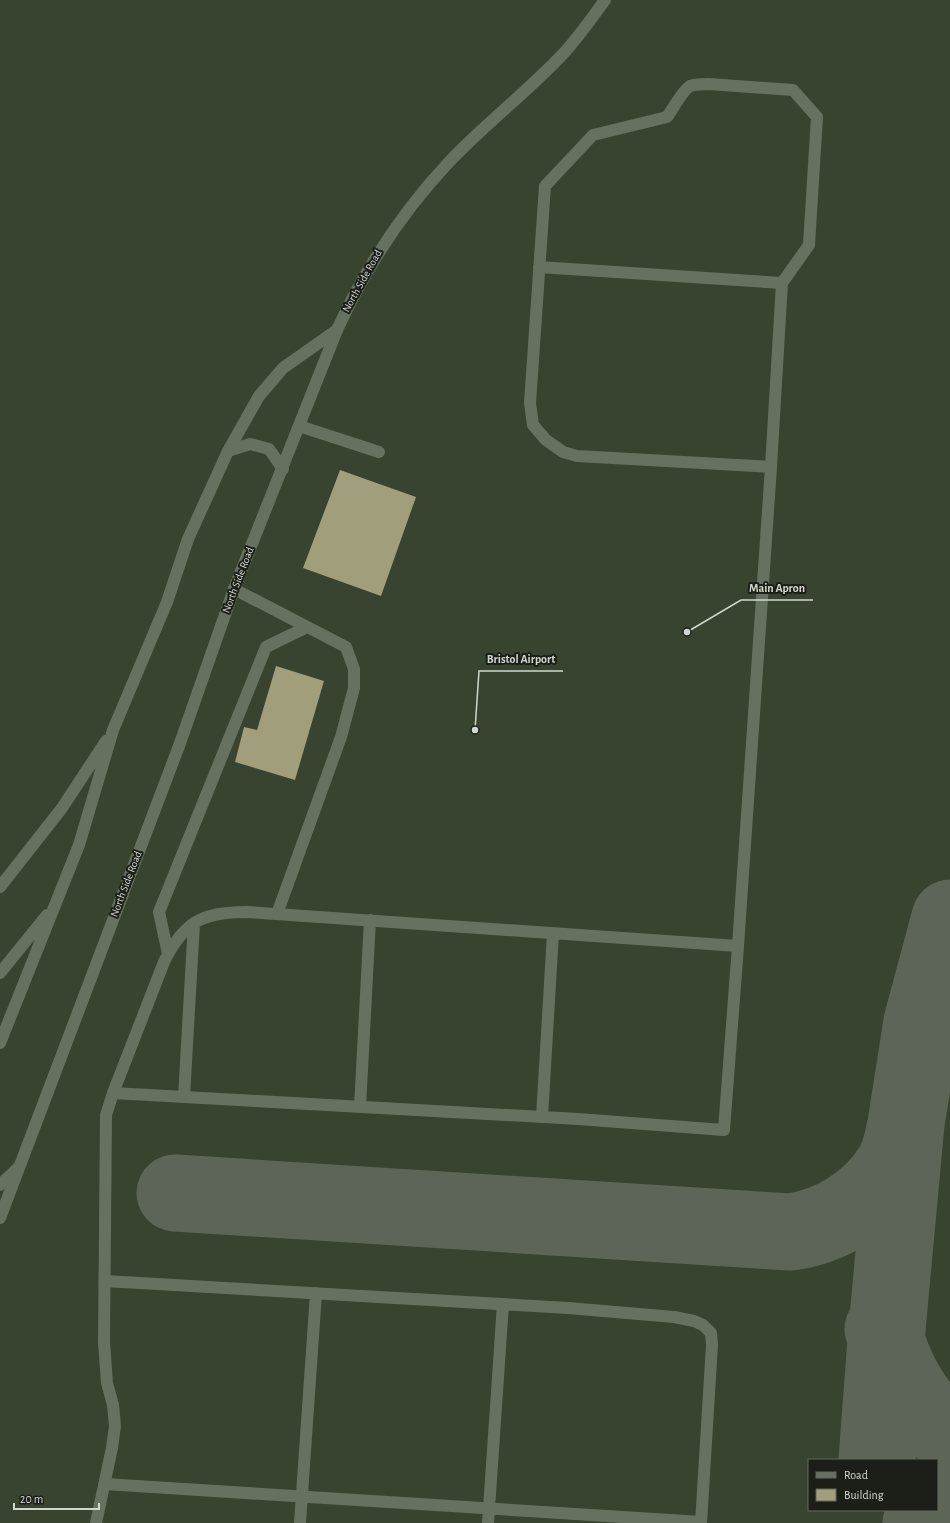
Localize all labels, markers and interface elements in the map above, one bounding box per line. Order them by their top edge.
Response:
street label: North Side Road [340,248,384,314]
street label: North Side Road [220,545,256,614]
callout: Main Apron [741,576,813,600]
text: Main Apron [749,582,805,594]
callout: Bristol Airport [479,647,563,671]
text: Bristol Airport [487,653,555,665]
street label: North Side Road [108,849,144,918]
legend [808,1459,938,1511]
text: Road [844,1469,868,1481]
scale bar [14,1485,99,1511]
text: Building [844,1489,884,1501]
text: 20 m [20,1493,43,1505]

